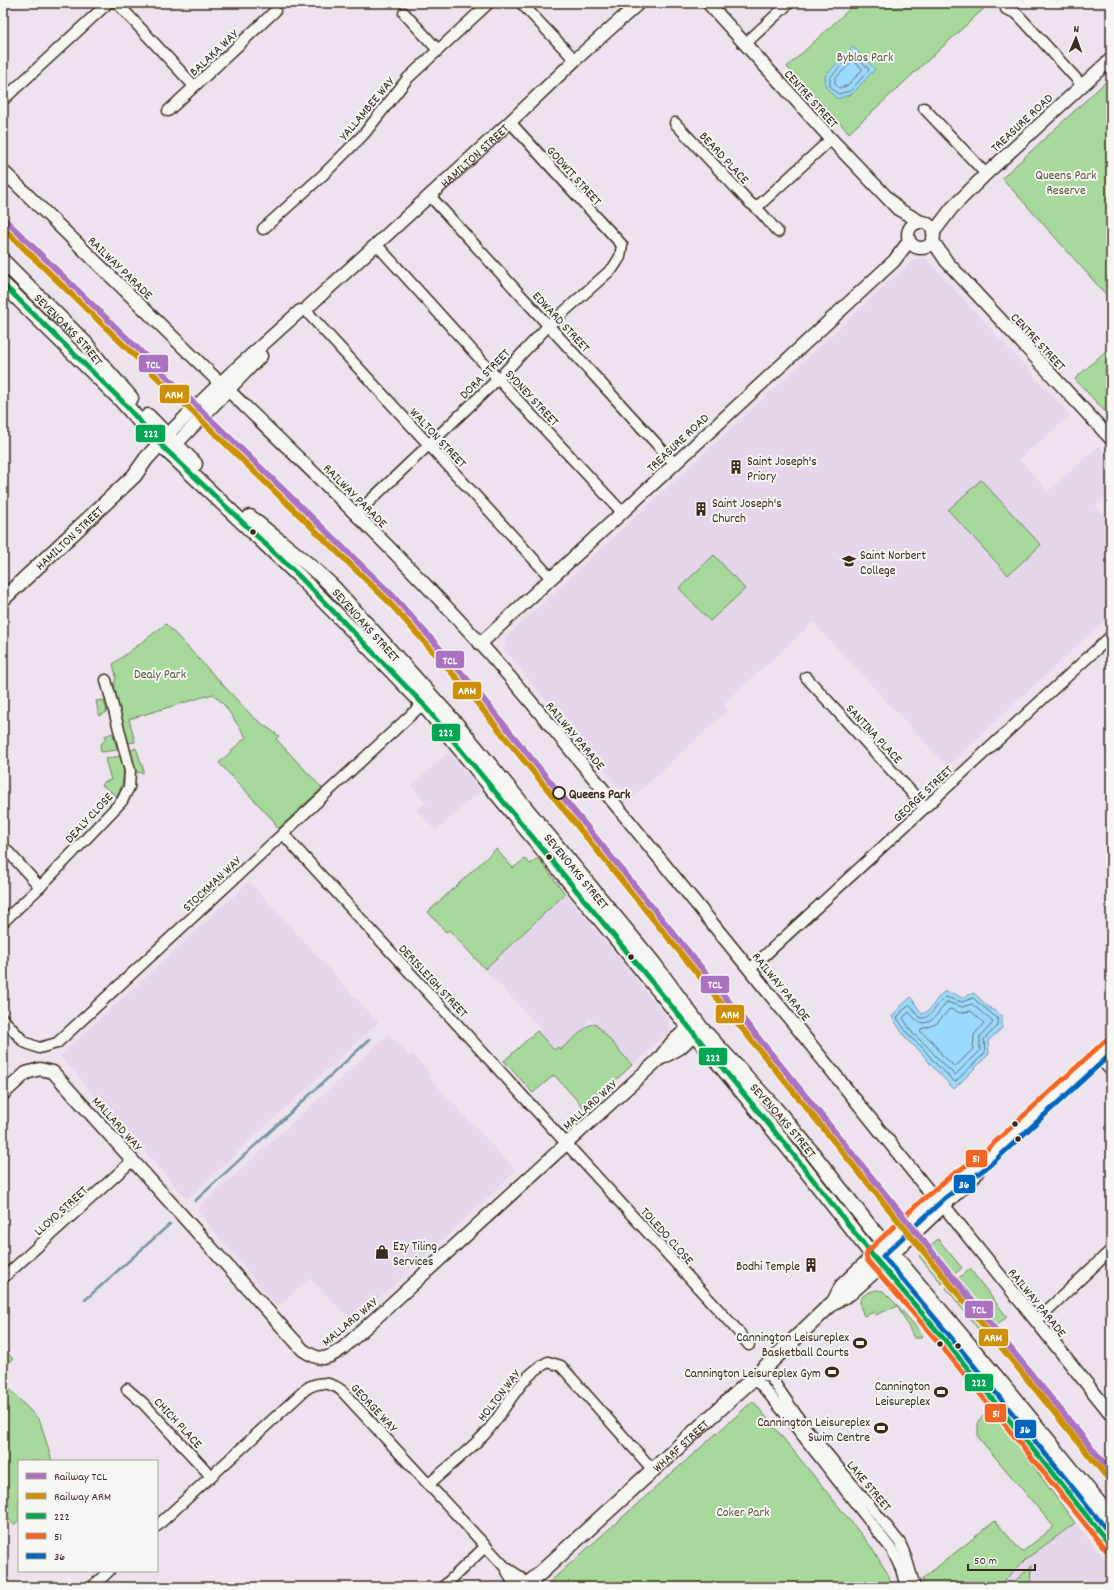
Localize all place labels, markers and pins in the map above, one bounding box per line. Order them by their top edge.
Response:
place label: Saint Joseph's Priory [747,453,817,487]
building icon: Saint Joseph's Priory [728,459,744,475]
place label: Saint Joseph's Church [712,495,782,529]
building icon: Saint Joseph's Church [693,501,709,517]
unlabelled marker [248,527,258,537]
place label: Saint Norbert College [860,547,926,581]
school or university icon: Saint Norbert College [841,553,857,569]
marker: Queens Park [552,786,566,800]
place label: Queens Park [569,786,631,805]
unlabelled marker [544,852,554,862]
unlabelled marker [626,952,636,962]
unlabelled marker [1010,1119,1020,1129]
unlabelled marker [1013,1134,1023,1144]
place label: Ezy Tiling Services [393,1238,437,1272]
shop icon: Ezy Tiling Services [374,1244,390,1260]
building icon: Bodhi Temple [803,1257,819,1273]
place label: Bodhi Temple [736,1258,800,1277]
place label: Cannington Leisureplex Basketball Courts [736,1329,849,1363]
sports icon: Cannington Leisureplex Basketball Courts [852,1335,868,1351]
unlabelled marker [935,1339,945,1349]
unlabelled marker [953,1341,963,1351]
sports icon: Cannington Leisureplex Gym [824,1364,840,1380]
place label: Cannington Leisureplex Gym [684,1365,821,1384]
place label: Cannington Leisureplex [875,1378,930,1412]
sports icon: Cannington Leisureplex [933,1384,949,1400]
place label: Cannington Leisureplex Swim Centre [757,1414,870,1448]
sports icon: Cannington Leisureplex Swim Centre [873,1420,889,1436]

